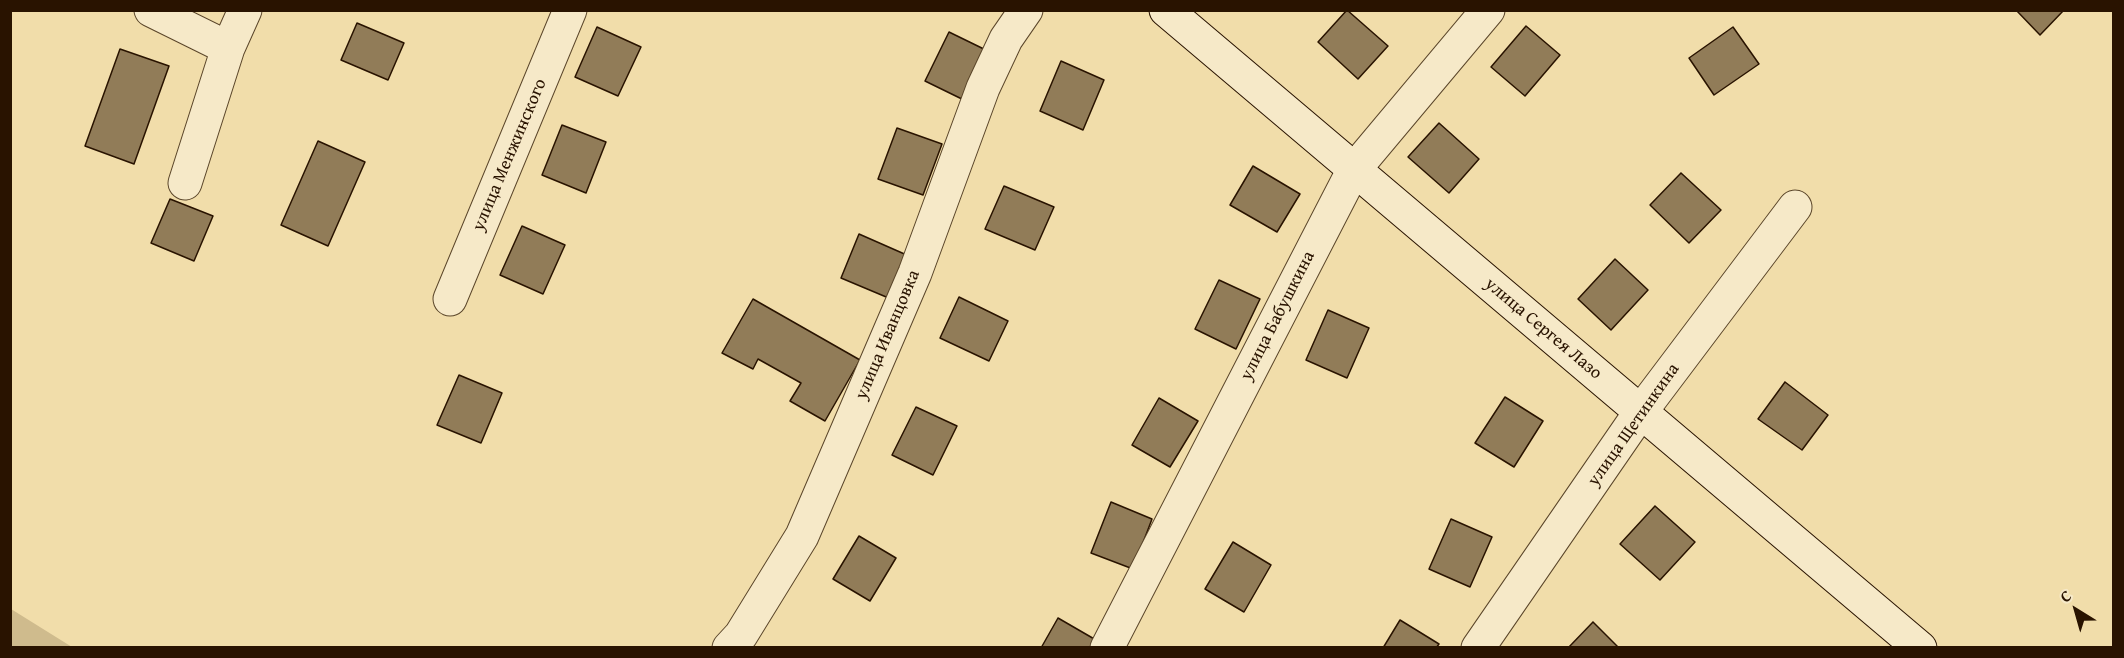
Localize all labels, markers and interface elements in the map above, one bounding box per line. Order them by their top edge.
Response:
street label: улица Менжинского [468,76,552,234]
street label: улица Бабушкина [1236,248,1320,384]
street label: улица Иванцовка [851,267,925,403]
street label: улица Сергея Лазо [1480,274,1606,384]
street label: улица Щетинкина [1584,359,1684,491]
north arrow [2046,580,2106,640]
text: С [2054,583,2076,608]

